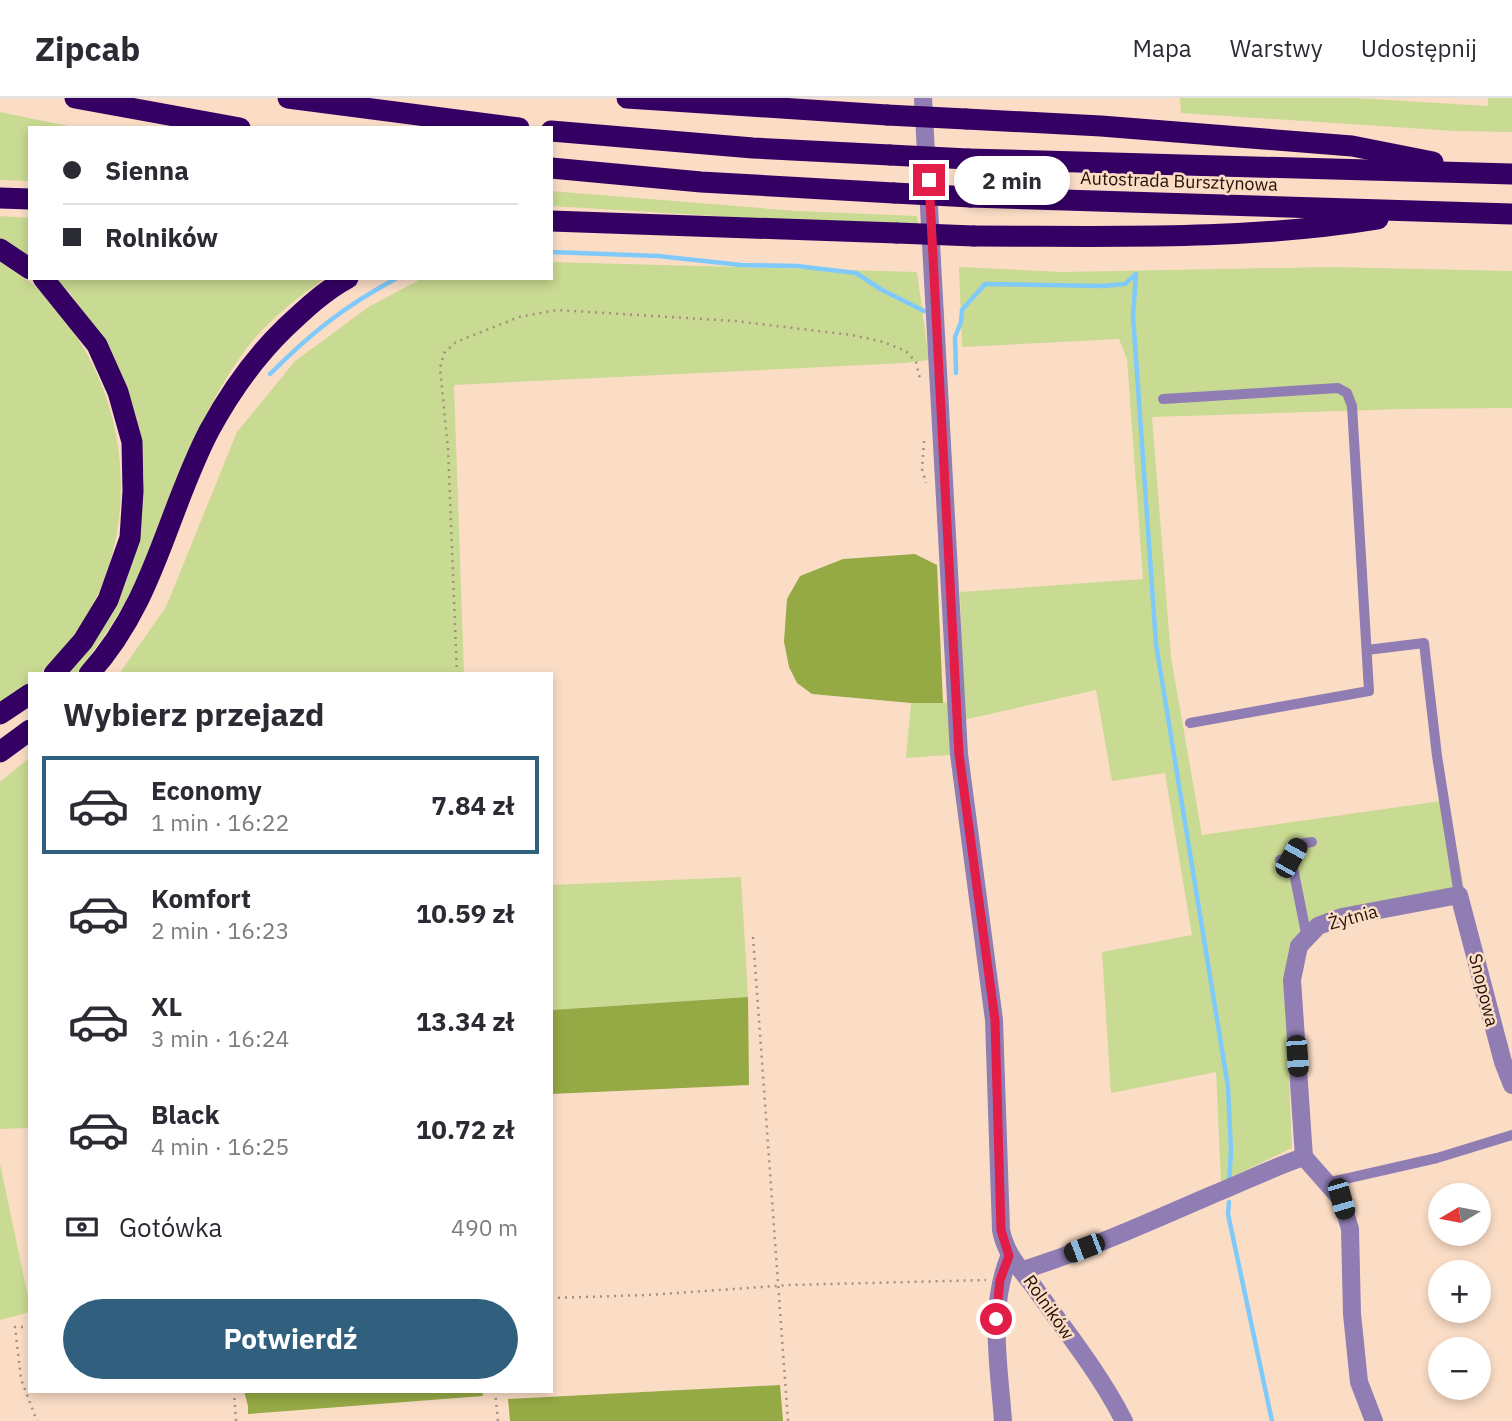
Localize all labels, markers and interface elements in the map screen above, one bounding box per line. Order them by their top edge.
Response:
text: Zipcab [35,27,140,70]
text: Mapa [1133,32,1192,64]
text: Warstwy [1230,32,1323,64]
text: Udostępnij [1361,32,1477,64]
text: Sienna [105,153,189,187]
callout: 2 min [954,155,1069,204]
route end [913,164,945,196]
text: 2 min [982,165,1042,195]
street label: Autostrada Bursztynowa [1080,166,1279,196]
text: Rolników [105,220,218,254]
text: Wybierz przejazd [63,693,325,735]
text: Economy [151,773,262,807]
icon: car [67,774,130,837]
text: 7.84 zł [431,788,514,822]
text: 1 min · 16:22 [151,807,289,837]
car [1272,835,1311,881]
text: Komfort [151,881,251,915]
icon: car [67,882,130,945]
text: 10.59 zł [416,896,514,930]
street label: Żytnia [1326,899,1380,935]
text: 2 min · 16:23 [151,915,289,945]
street label: Snopowa [1464,951,1504,1029]
text: XL [151,989,182,1023]
icon: car [67,990,130,1053]
text: 13.34 zł [416,1004,514,1038]
text: 3 min · 16:24 [151,1023,289,1053]
car [1286,1034,1309,1078]
text: Black [151,1097,219,1131]
icon: car [67,1098,130,1161]
text: 10.72 zł [416,1112,514,1146]
text: 4 min · 16:25 [151,1131,289,1161]
car [1326,1176,1357,1222]
north arrow [1428,1183,1491,1246]
map controls [1428,1183,1491,1400]
icon: cash [63,1208,101,1246]
text: Gotówka [119,1210,223,1244]
text: 490 m [451,1212,518,1242]
car [1061,1231,1108,1265]
button: + [1428,1260,1491,1323]
street label: Rolników [1018,1270,1080,1344]
button: Potwierdź [63,1299,518,1379]
route start [980,1303,1012,1335]
button: − [1428,1337,1491,1400]

